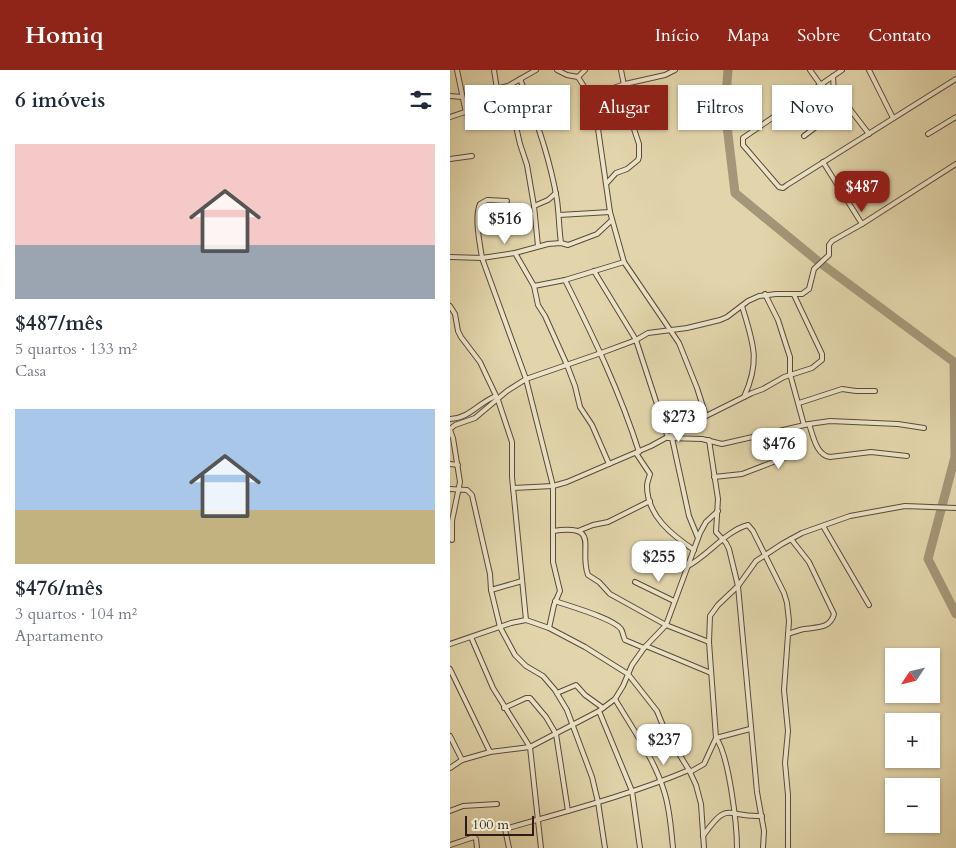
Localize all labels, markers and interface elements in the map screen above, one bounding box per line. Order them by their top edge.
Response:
text: Homiq [25,19,104,52]
text: Início [655,23,699,48]
text: Mapa [727,23,769,48]
text: Sobre [797,23,840,48]
text: Contato [868,23,931,48]
chip: Comprar [465,85,570,130]
chip: Alugar [580,85,668,130]
chip: Filtros [678,85,762,130]
chip: Novo [772,85,852,130]
text: 6 imóveis [15,86,105,115]
icon: filters [407,86,435,114]
pin: $487 [832,170,892,213]
icon: home [180,176,270,266]
text: $487 [846,176,878,198]
pin: $516 [475,202,535,245]
text: $516 [489,208,521,230]
text: $487/mês [15,309,103,338]
text: 5 quartos · 133 m² [15,338,137,360]
text: Casa [15,360,46,382]
pin: $273 [649,400,709,443]
text: $273 [663,406,695,428]
pin: $476 [749,428,809,470]
text: $476 [763,433,795,455]
icon: home [180,441,270,531]
pin: $255 [629,540,689,583]
text: $255 [643,546,675,568]
text: $476/mês [15,574,103,603]
text: 3 quartos · 104 m² [15,603,137,625]
text: Apartamento [15,625,103,647]
north arrow [885,648,940,702]
map controls [885,648,940,833]
button: + [885,713,940,768]
pin: $237 [634,724,694,766]
text: $237 [648,729,680,751]
button: − [885,778,940,833]
scale bar [465,813,534,836]
text: 100 m [472,815,509,834]

